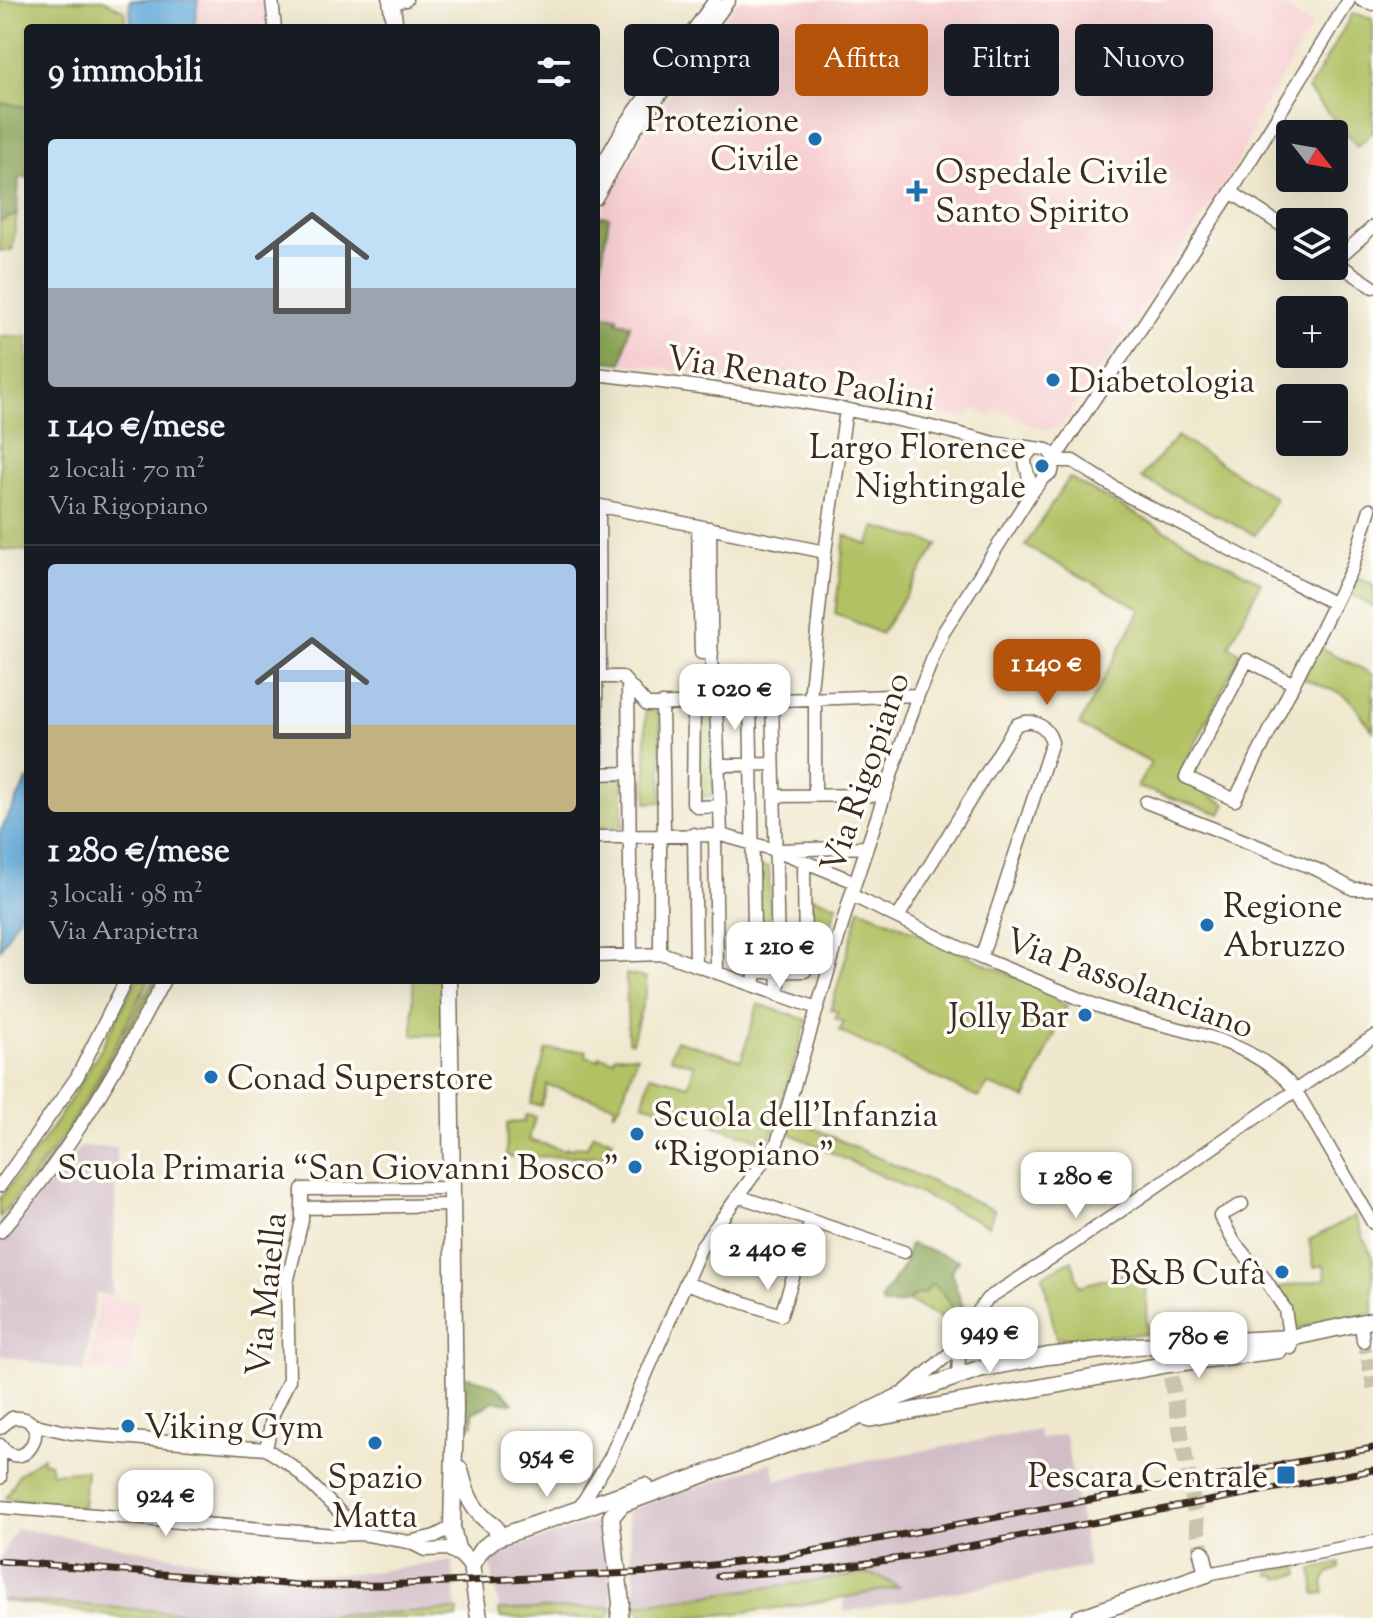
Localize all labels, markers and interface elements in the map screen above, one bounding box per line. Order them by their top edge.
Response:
chip: Compra [624,24,779,96]
chip: Affitta [795,24,928,96]
chip: Filtri [944,24,1059,96]
chip: Nuovo [1075,24,1213,96]
text: 9 immobili [48,48,203,97]
icon: filters [532,50,576,94]
place label: Protezione Civile [645,98,799,186]
north arrow [1276,120,1348,192]
map controls [1276,120,1348,456]
marker: Protezione Civile [806,130,824,148]
place label: Ospedale Civile Santo Spirito [935,150,1168,238]
marker: Ospedale Civile Santo Spirito [906,180,928,202]
icon: home [240,191,384,335]
button: layers [1276,208,1348,280]
button: + [1276,296,1348,368]
street label: Via Renato Paolini [663,335,938,426]
place label: Diabetologia [1069,359,1255,408]
marker: Diabetologia [1044,371,1062,389]
button: − [1276,384,1348,456]
text: 1 140 €/mese [48,403,225,452]
place label: Largo Florence Nightingale [809,425,1026,513]
text: 2 locali · 70 m² [48,452,205,489]
marker: Largo Florence Nightingale [1033,457,1051,475]
text: Via Rigopiano [48,489,208,526]
icon: home [240,616,384,760]
pin: 1 140 € [973,639,1121,707]
text: 1 140 € [1011,646,1083,683]
pin: 1 020 € [661,664,809,732]
street label: Via Rigopiano [810,666,925,880]
text: 1 020 € [697,671,773,708]
text: 1 280 €/mese [48,828,230,877]
text: 3 locali · 98 m² [48,877,203,914]
place label: Regione Abruzzo [1223,884,1346,972]
text: Via Arapietra [48,914,199,951]
marker: Regione Abruzzo [1198,916,1216,934]
street label: Via Passolanciano [998,918,1260,1053]
pin: 1 210 € [706,922,854,990]
text: 1 210 € [745,929,815,966]
place label: Jolly Bar [947,994,1069,1043]
marker: Jolly Bar [1076,1006,1094,1024]
place label: Conad Superstore [227,1056,493,1105]
marker: Conad Superstore [202,1068,220,1086]
place label: Scuola dell’Infanzia “Rigopiano” [653,1093,938,1181]
marker: Scuola dell’Infanzia “Rigopiano” [628,1125,646,1143]
place label: Scuola Primaria “San Giovanni Bosco” [57,1146,619,1195]
pin: 1 280 € [1002,1152,1150,1220]
marker: Scuola Primaria “San Giovanni Bosco” [626,1158,644,1176]
text: 1 280 € [1039,1159,1113,1196]
street label: Via Maiella [236,1210,301,1379]
pin: 2 440 € [694,1224,842,1292]
text: 2 440 € [729,1231,807,1268]
place label: B&B Cufà [1110,1251,1266,1300]
marker: B&B Cufà [1273,1263,1291,1281]
pin: 949 € [934,1307,1046,1375]
pin: 780 € [1143,1312,1255,1380]
text: 949 € [960,1314,1020,1351]
text: 780 € [1168,1319,1230,1356]
place label: Viking Gym [144,1405,324,1454]
marker: Viking Gym [119,1417,137,1435]
pin: 954 € [491,1431,603,1499]
marker: Spazio Matta [366,1434,384,1452]
text: 954 € [519,1438,575,1475]
place label: Pescara Centrale [1028,1454,1268,1503]
place label: Spazio Matta [327,1455,423,1543]
marker: Pescara Centrale [1275,1464,1297,1486]
pin: 924 € [110,1470,222,1538]
text: 924 € [136,1477,196,1514]

